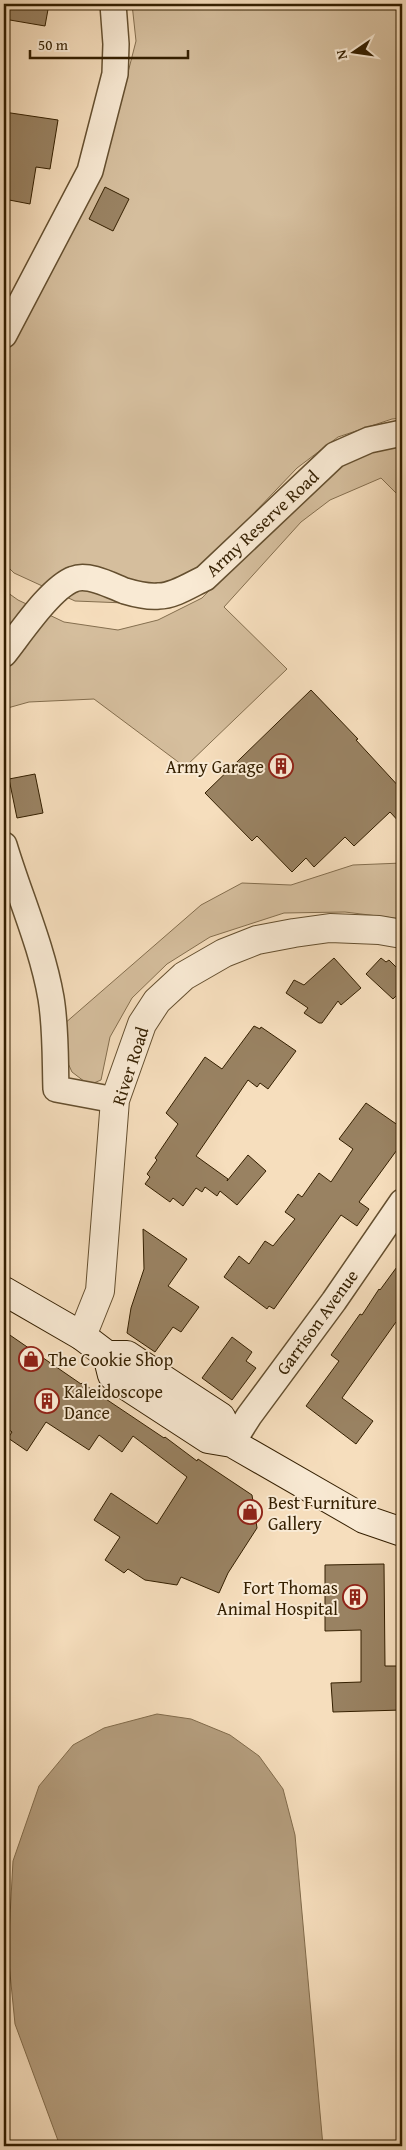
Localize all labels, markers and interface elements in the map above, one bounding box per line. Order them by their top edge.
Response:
scale bar [30,28,188,60]
north arrow [328,28,378,78]
text: 50 m [38,34,69,55]
text: N [330,47,352,62]
street label: Army Reserve Road [199,463,325,583]
place label: Army Garage [166,753,264,780]
building icon: Army Garage [268,753,294,779]
street label: River Road [105,1023,156,1109]
street label: Garrison Avenue [269,1264,365,1380]
shop icon: The Cookie Shop [18,1346,44,1372]
place label: The Cookie Shop [48,1346,173,1373]
place label: Kaleidoscope Dance [64,1378,163,1426]
building icon: Kaleidoscope Dance [34,1388,60,1414]
place label: Best Furniture Gallery [268,1489,377,1537]
shop icon: Best Furniture Gallery [237,1499,263,1525]
place label: Fort Thomas Animal Hospital [217,1574,338,1622]
building icon: Fort Thomas Animal Hospital [342,1584,368,1610]

